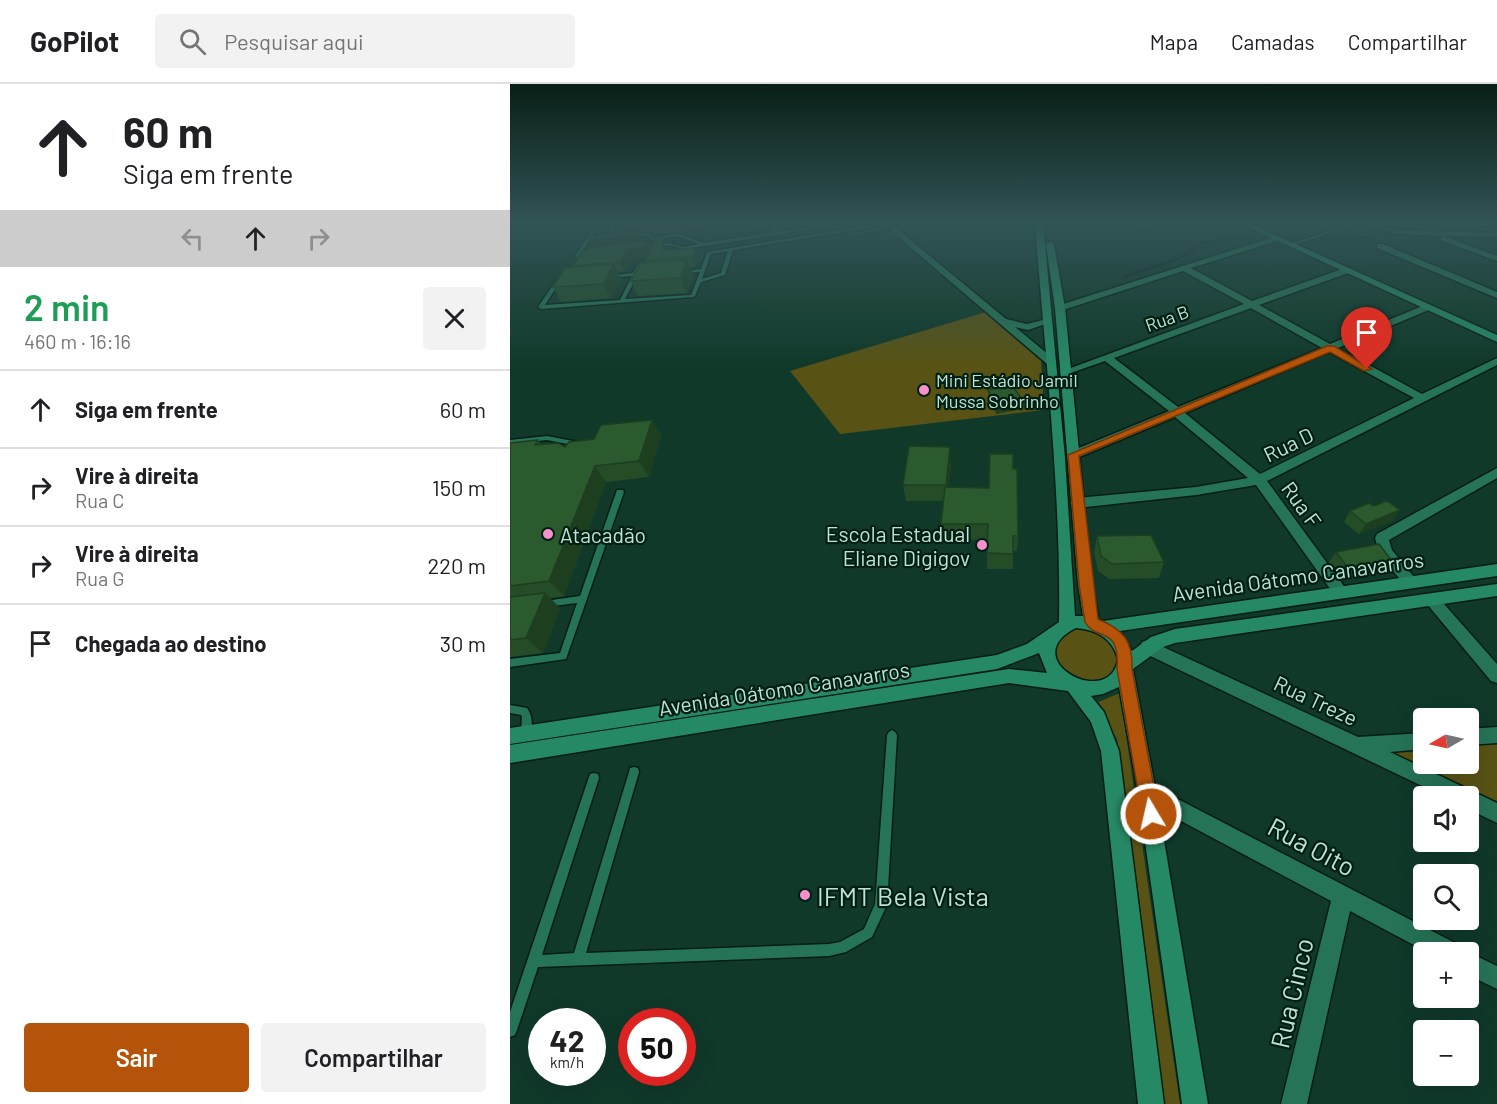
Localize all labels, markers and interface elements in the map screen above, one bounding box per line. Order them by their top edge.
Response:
search box [155,14,575,68]
text: GoPilot [30,24,119,58]
icon: search [176,25,209,58]
text: Pesquisar aqui [224,28,364,54]
text: Mapa [1150,29,1198,54]
text: Camadas [1231,29,1315,54]
text: Compartilhar [1348,29,1467,54]
text: 60 m [123,106,213,156]
icon: ahead [24,108,102,186]
text: Siga em frente [123,157,293,189]
icon: left [176,222,209,255]
icon: ahead [239,222,272,255]
icon: right [302,222,335,255]
text: 2 min [24,285,110,328]
button: close [423,287,486,350]
street label: Rua B [1142,300,1192,336]
pin [1341,307,1392,369]
icon: arrive [1350,316,1383,349]
text: 460 m · 16:16 [24,329,131,353]
place label: Mini Estádio Jamil Mussa Sobrinho [936,369,1078,412]
marker: Mini Estádio Jamil Mussa Sobrinho [917,383,931,397]
icon: ahead [24,393,57,426]
text: Siga em frente [75,396,218,422]
text: 60 m [440,396,486,422]
street label: Rua D [1259,421,1317,467]
text: Vire à direita [75,462,199,488]
icon: right [24,471,57,504]
text: 150 m [432,474,486,500]
street label: Rua F [1277,476,1327,532]
text: Rua C [75,488,124,512]
place label: Escola Estadual Eliane Digigov [826,521,970,570]
place label: Atacadão [560,522,646,547]
marker: Atacadão [541,527,555,541]
marker: Escola Estadual Eliane Digigov [975,538,989,552]
text: Vire à direita [75,540,199,566]
street label: Avenida Oátomo Canavarros [1171,546,1425,606]
icon: right [24,549,57,582]
text: 220 m [427,552,486,578]
text: Rua G [75,566,124,590]
icon: arrive [24,627,57,660]
text: Chegada ao destino [75,630,266,656]
text: 30 m [440,630,486,656]
street label: Avenida Oátomo Canavarros [657,656,911,720]
street label: Rua Treze [1270,670,1362,730]
north arrow [1413,708,1479,774]
map controls [1413,708,1479,1086]
position arrow [1119,782,1183,846]
button: sound [1413,786,1479,852]
street label: Rua Oito [1263,810,1361,882]
button: search [1413,864,1479,930]
place label: IFMT Bela Vista [817,880,989,911]
marker: IFMT Bela Vista [798,888,812,902]
street label: Rua Cinco [1263,935,1319,1051]
button: + [1413,942,1479,1008]
speed limit sign: 50 [618,1008,696,1086]
button: − [1413,1020,1479,1086]
text: 42 [550,1022,584,1058]
button: Sair [24,1023,249,1092]
button: Compartilhar [261,1023,486,1092]
text: km/h [550,1053,584,1071]

